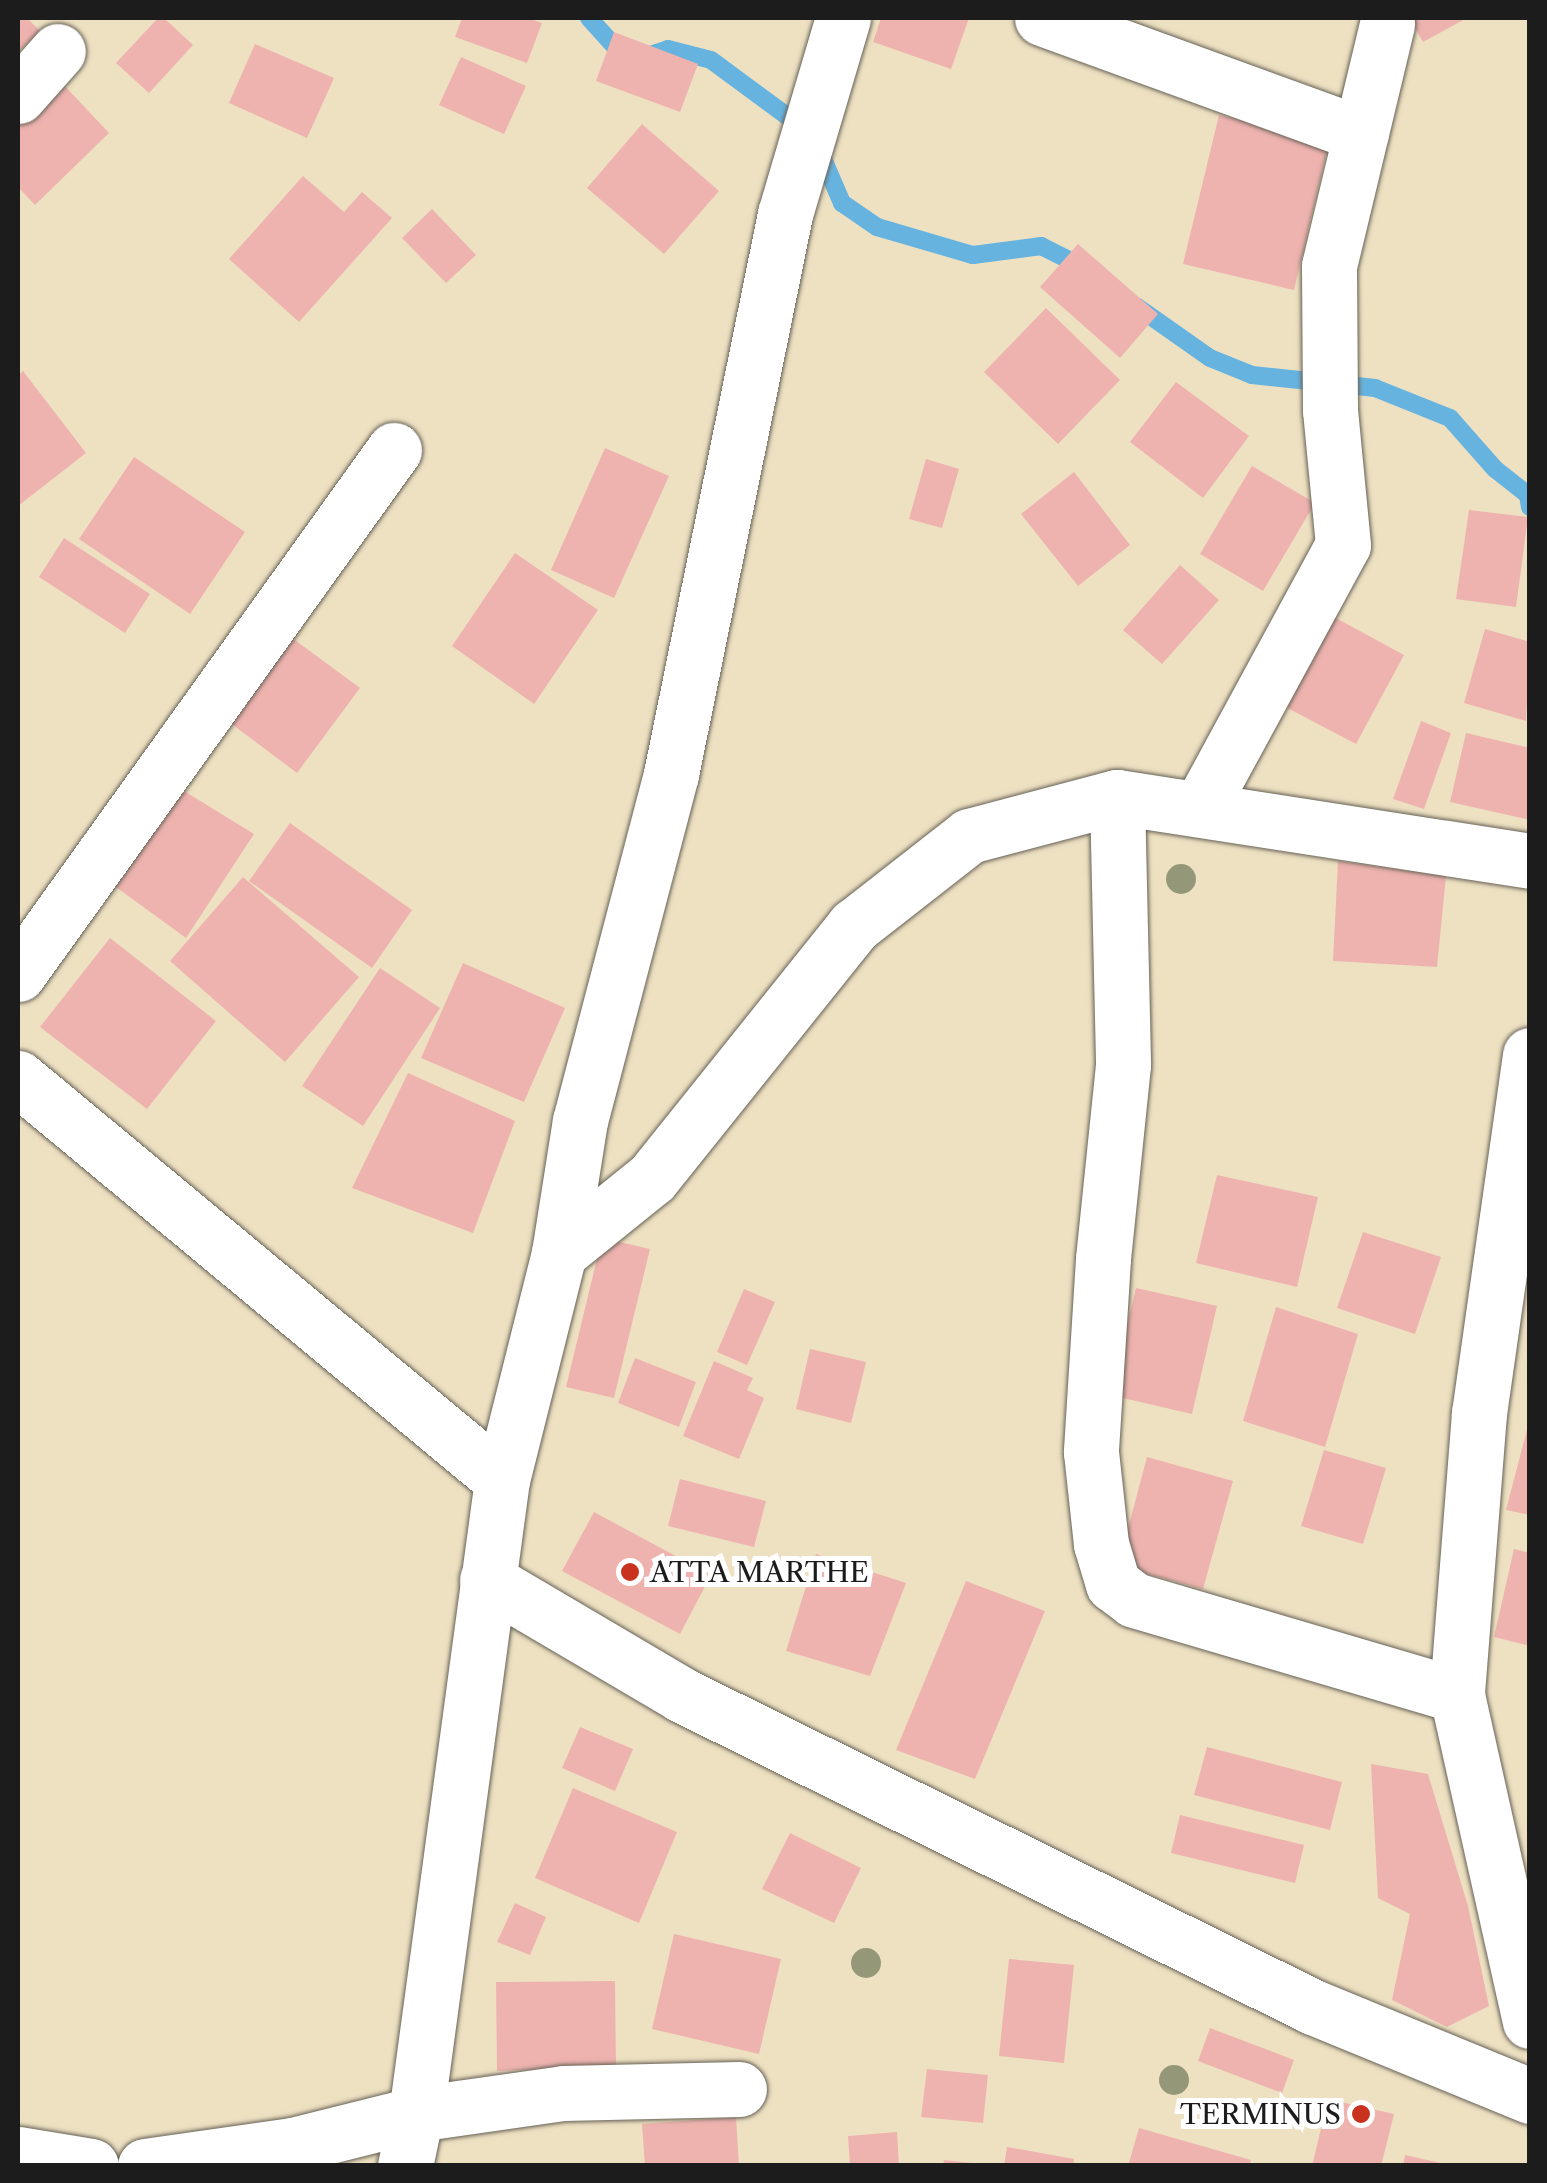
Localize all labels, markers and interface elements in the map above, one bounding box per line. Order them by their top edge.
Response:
place label: ATTA MARTHE [650,1555,870,1589]
marker: ATTA MARTHE [619,1561,641,1583]
place label: TERMINUS [1180,2097,1341,2131]
marker: TERMINUS [1350,2103,1372,2125]

